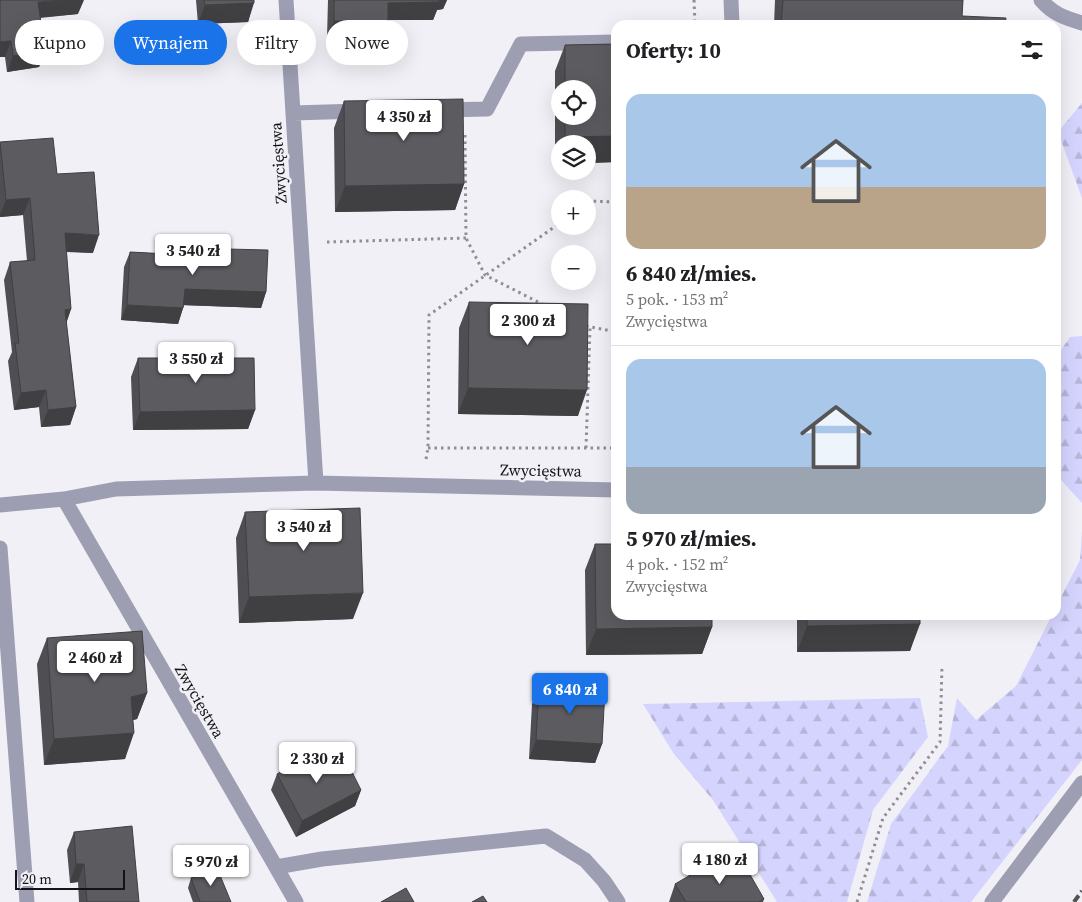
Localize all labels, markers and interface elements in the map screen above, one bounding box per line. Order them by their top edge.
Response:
chip: Kupno [15,20,104,65]
chip: Wynajem [114,20,227,65]
chip: Filtry [237,20,316,65]
chip: Nowe [326,20,408,65]
text: Oferty: 10 [626,36,721,65]
icon: filters [1018,36,1046,64]
map controls [551,80,596,290]
button: locate [551,80,596,125]
pin: 4 350 zł [352,100,456,142]
text: 4 350 zł [377,105,431,127]
street label: Zwycięstwa [264,121,292,205]
icon: home [791,126,881,216]
button: layers [551,135,596,180]
button: + [551,190,596,235]
pin: 3 540 zł [141,234,245,276]
text: 3 540 zł [166,239,220,261]
button: − [551,245,596,290]
text: 6 840 zł/mies. [626,259,757,288]
text: 5 pok. · 153 m² [626,288,728,310]
pin: 2 300 zł [476,304,580,346]
text: 2 300 zł [501,309,555,331]
text: Zwycięstwa [626,310,708,332]
pin: 3 550 zł [144,342,248,384]
text: 3 550 zł [169,347,223,369]
icon: home [791,392,881,482]
street label: Zwycięstwa [500,458,583,482]
pin: 3 540 zł [252,510,356,552]
text: 3 540 zł [277,515,331,537]
text: 5 970 zł/mies. [626,524,757,553]
text: 4 pok. · 152 m² [626,553,728,575]
text: Zwycięstwa [626,575,708,597]
pin: 2 460 zł [43,640,147,683]
text: 2 460 zł [68,646,122,668]
street label: Zwycięstwa [170,660,230,743]
pin: 6 840 zł [518,672,622,715]
text: 6 840 zł [543,678,597,700]
pin: 2 330 zł [265,742,369,784]
text: 2 330 zł [290,747,344,769]
pin: 4 180 zł [668,842,772,885]
pin: 5 970 zł [159,844,263,887]
text: 4 180 zł [693,848,747,870]
text: 5 970 zł [184,850,238,872]
scale bar [15,867,125,890]
text: 20 m [22,869,52,889]

